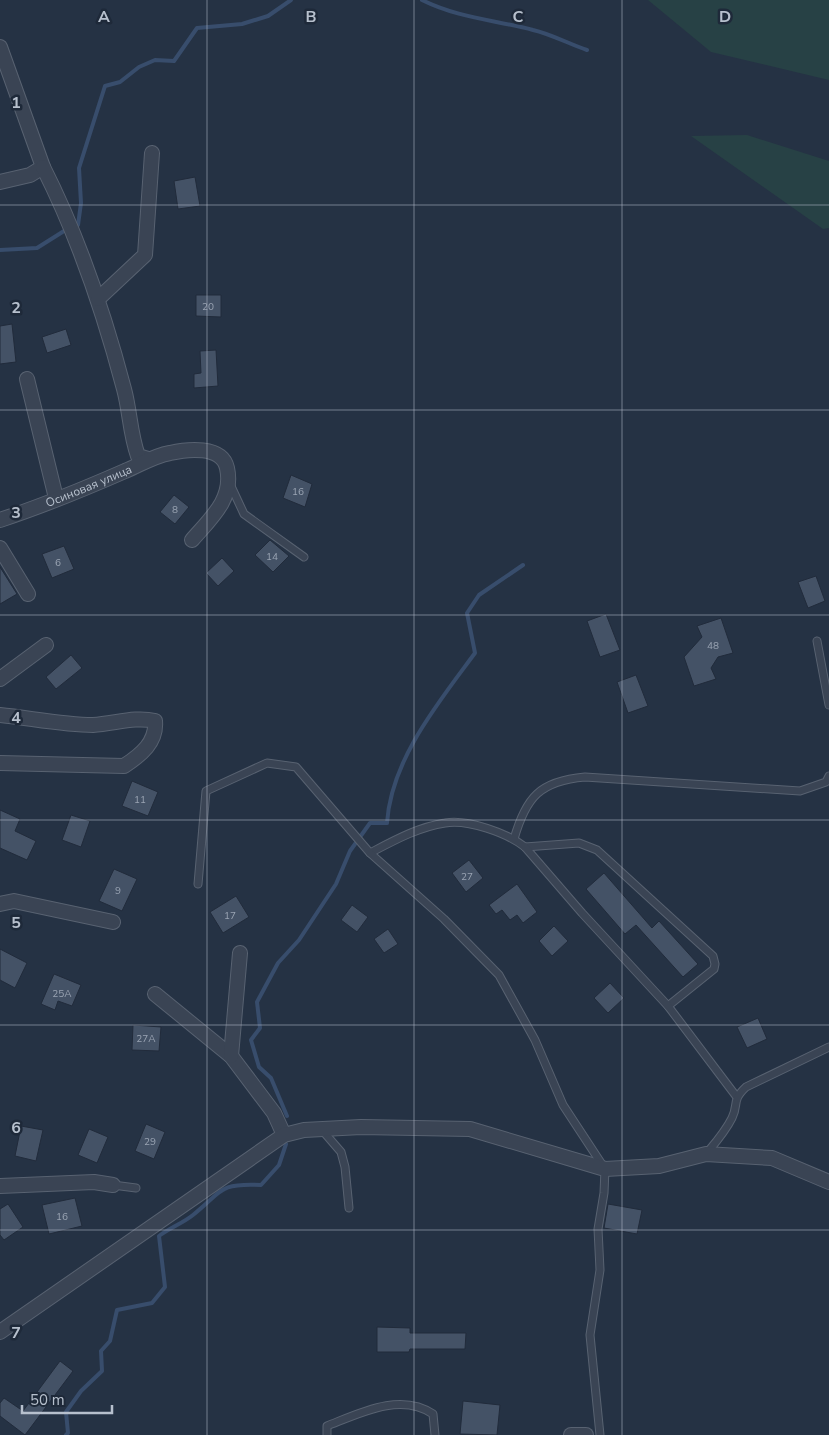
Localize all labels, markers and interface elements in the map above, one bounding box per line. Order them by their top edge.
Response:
text: A [98,6,110,28]
text: B [305,6,317,28]
text: C [513,6,524,28]
text: D [719,6,731,28]
text: 1 [11,92,21,114]
text: 2 [11,297,21,319]
house number: 20 [202,300,214,314]
street label: Осиновая улица [43,461,134,511]
house number: 16 [292,485,304,499]
text: 3 [11,502,21,524]
house number: 8 [172,503,178,517]
house number: 14 [266,550,278,564]
house number: 6 [55,556,61,570]
house number: 48 [707,639,719,653]
text: 4 [11,707,21,729]
house number: 11 [134,793,146,807]
house number: 27 [461,870,473,884]
house number: 9 [115,884,121,898]
house number: 17 [224,909,236,923]
text: 5 [11,912,21,934]
house number: 25А [52,987,72,1001]
house number: 27А [136,1032,156,1046]
text: 6 [11,1117,21,1139]
house number: 29 [144,1135,156,1149]
house number: 16 [56,1210,68,1224]
text: 7 [11,1322,21,1344]
scale bar [22,1382,112,1414]
text: 50 m [30,1390,65,1410]

